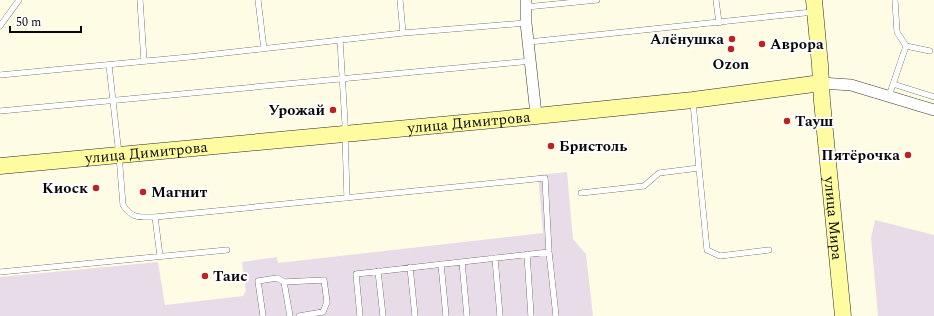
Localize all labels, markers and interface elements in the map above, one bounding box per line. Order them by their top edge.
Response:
scale bar [10,8,81,34]
text: 50 m [16,13,41,32]
place label: Алёнушка [650,28,724,51]
place label: Аврора [770,33,824,56]
marker: Алёнушка [727,34,737,44]
marker: Аврора [757,39,767,49]
marker: Ozon [726,44,736,54]
place label: Ozon [713,53,749,76]
place label: Урожай [268,99,325,122]
marker: Урожай [328,105,338,115]
street label: улица Димитрова [406,105,532,140]
place label: Тауш [795,110,834,133]
marker: Тауш [782,116,792,126]
street label: улица Димитрова [83,135,209,170]
place label: Бристоль [559,135,627,158]
marker: Бристоль [546,141,556,151]
place label: Пятёрочка [821,144,900,167]
marker: Пятёрочка [903,150,913,160]
street label: улица Мира [818,174,849,261]
place label: Киоск [42,177,88,200]
place label: Магнит [151,181,208,204]
marker: Киоск [91,183,101,193]
marker: Магнит [138,187,148,197]
place label: Таис [213,265,248,288]
marker: Таис [200,271,210,281]

